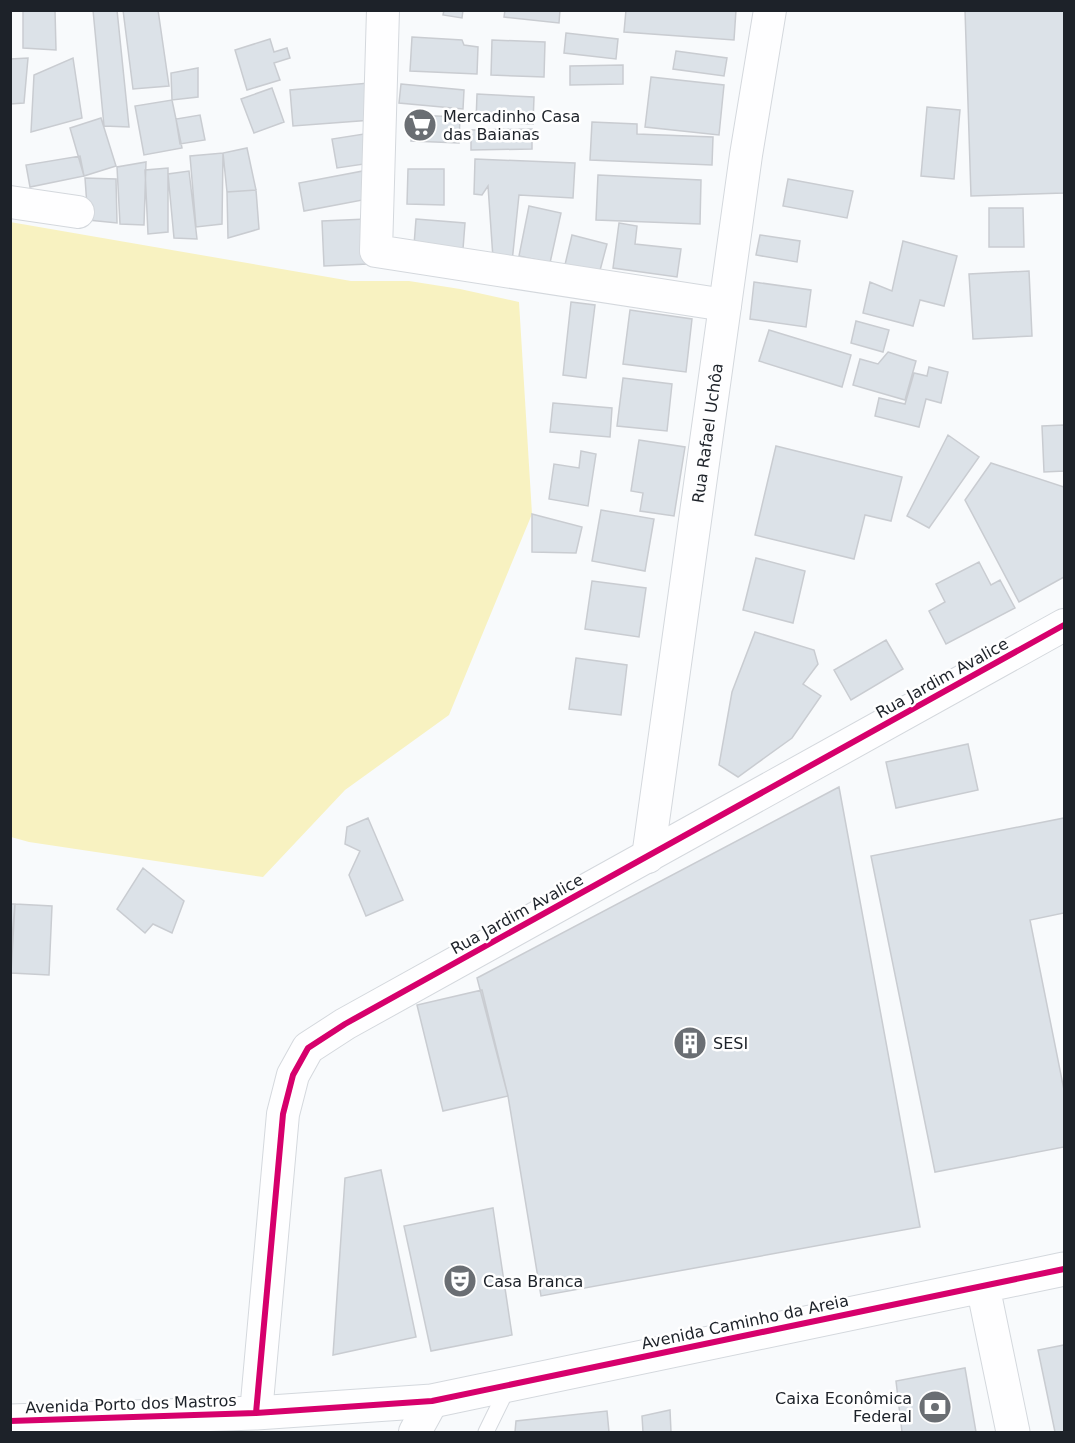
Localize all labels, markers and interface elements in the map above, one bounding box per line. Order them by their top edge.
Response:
supermarket icon: Mercadinho Casa das Baianas [402,107,438,143]
place label: Mercadinho Casa das Baianas [443,107,580,144]
street label: Rua Rafael Uchôa [688,362,726,504]
street label: Rua Jardim Avalice [873,634,1011,722]
street label: Rua Jardim Avalice [448,870,586,958]
building icon: SESI [672,1025,708,1061]
place label: SESI [713,1034,748,1053]
theatre icon: Casa Branca [442,1263,478,1299]
place label: Casa Branca [483,1272,583,1291]
street label: Avenida Caminho da Areia [640,1291,850,1353]
place label: Caixa Econômica Federal [775,1389,912,1426]
bank icon: Caixa Econômica Federal [917,1389,953,1425]
street label: Avenida Porto dos Mastros [25,1391,237,1417]

